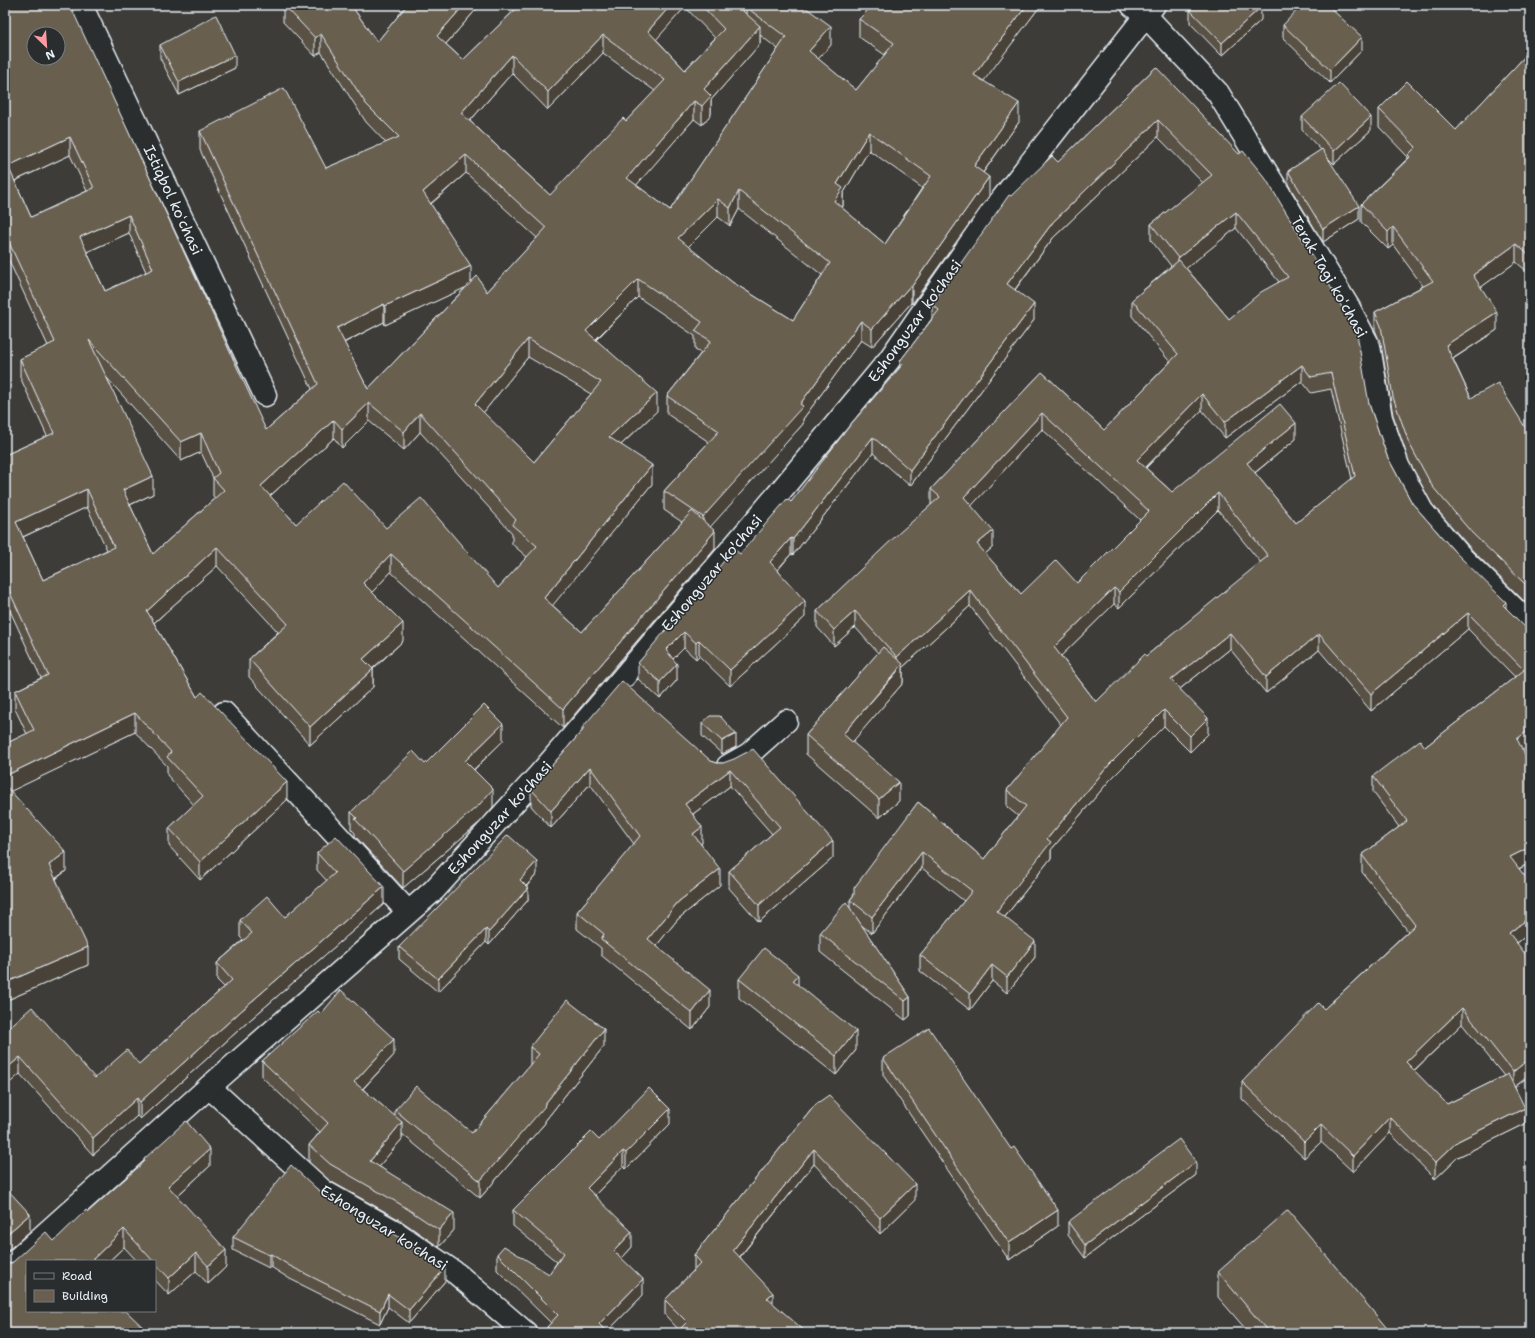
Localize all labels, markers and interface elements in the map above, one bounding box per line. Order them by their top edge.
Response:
north arrow [26,26,66,66]
text: N [43,46,57,63]
street label: Istiqbol koʻchasi [139,142,207,258]
street label: Terak Tagi koʻchasi [1286,213,1372,341]
street label: Eshonguzar ko'chasi [864,256,966,386]
street label: Eshonguzar ko'chasi [657,510,767,636]
street label: Eshonguzar ko'chasi [443,757,557,879]
street label: Eshonguzar ko'chasi [316,1181,452,1275]
legend [26,1260,156,1312]
text: Road [62,1268,93,1284]
text: Building [62,1288,108,1304]

